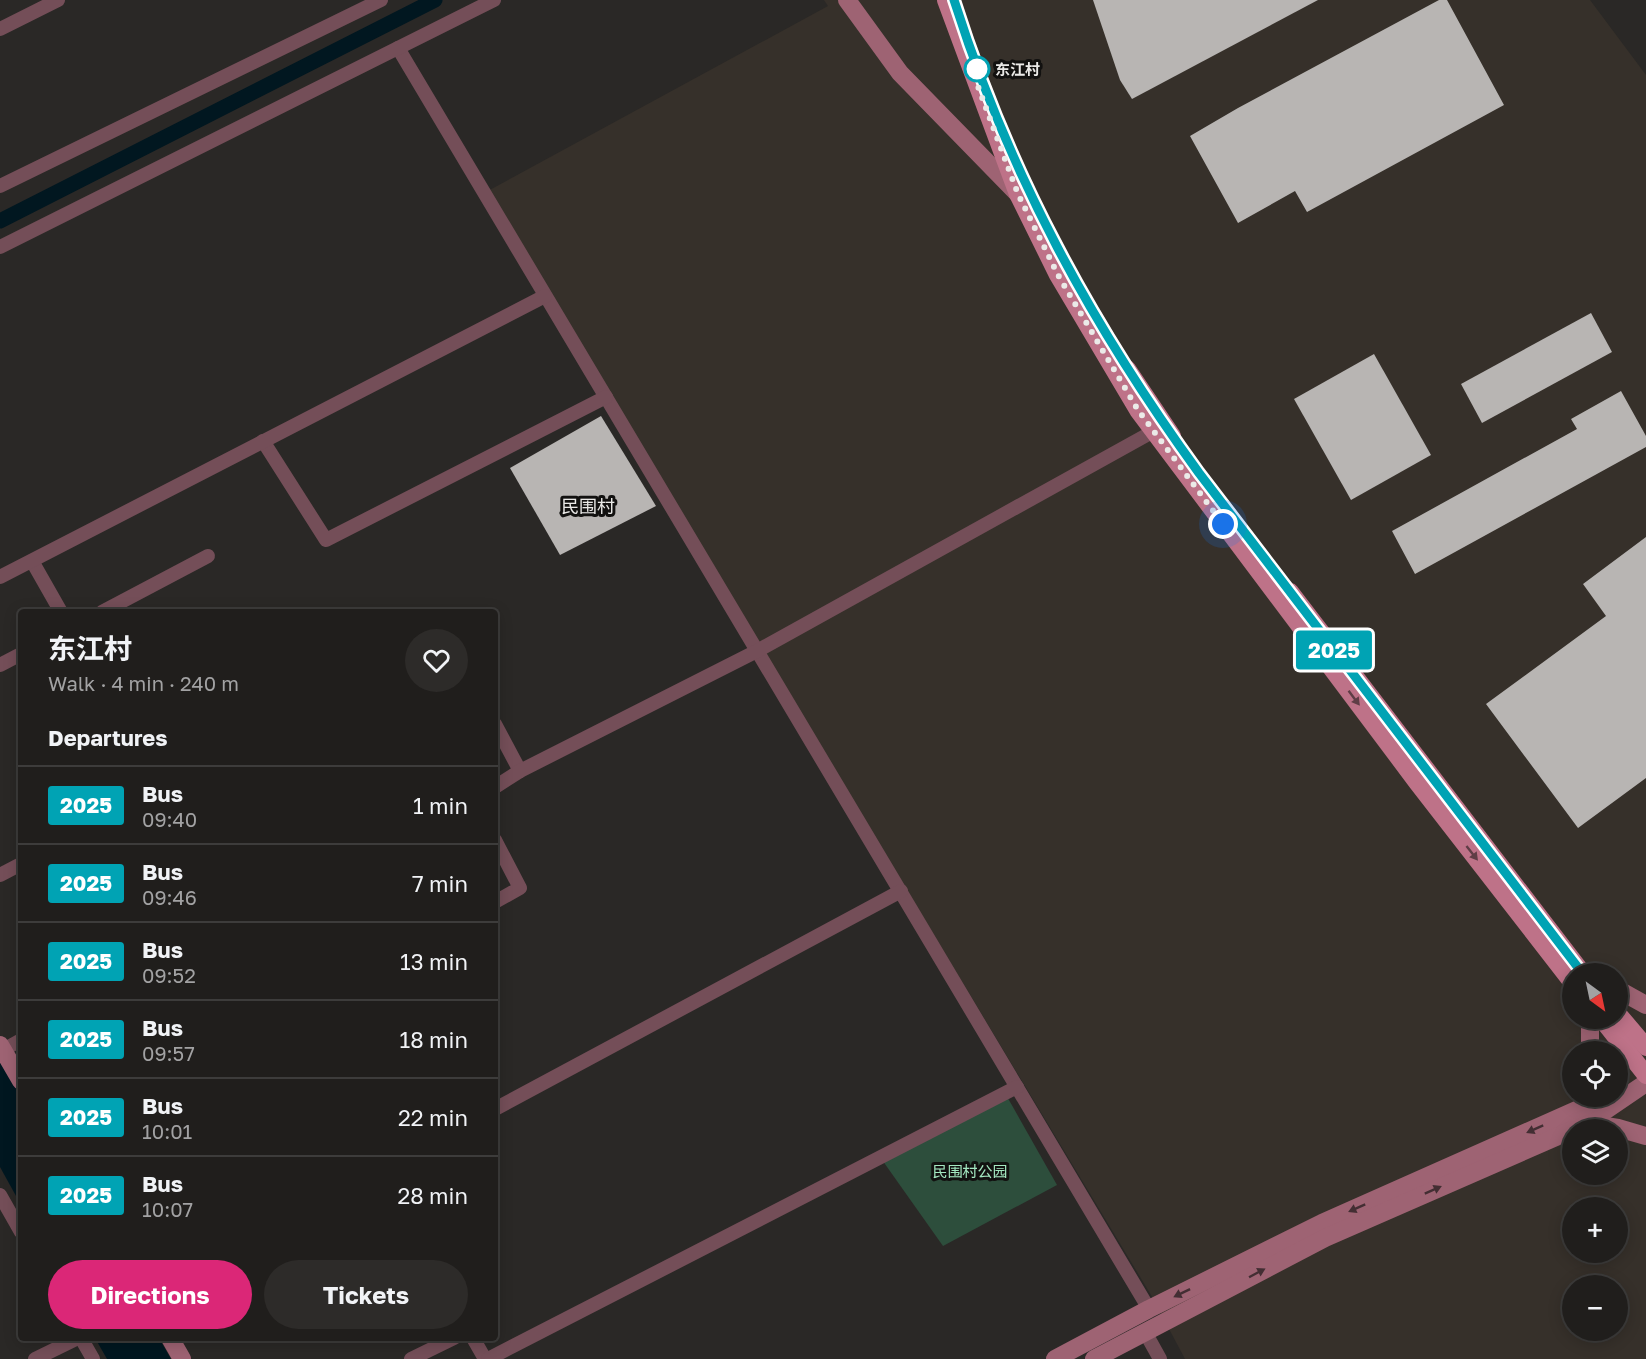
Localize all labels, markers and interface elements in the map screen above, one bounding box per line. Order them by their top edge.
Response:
marker: 东江村 [964,56,990,82]
place label: 东江村 [995,60,1040,78]
district label: 民围村 [561,495,615,517]
your location [1208,509,1238,539]
button: heart [405,629,468,692]
line badge: 2025 [1292,630,1376,670]
text: 东江村 [48,632,132,665]
text: 2025 [1308,637,1360,663]
text: Walk · 4 min · 240 m [48,671,239,695]
one-way arrow [1348,690,1360,706]
text: Departures [48,724,167,751]
text: Bus [142,780,183,807]
text: 2025 [60,792,112,818]
text: 1 min [413,792,468,819]
text: 09:40 [142,807,197,831]
one-way arrow [1466,846,1478,861]
text: Bus [142,858,183,885]
text: 2025 [60,870,112,896]
text: 7 min [412,870,468,897]
text: 09:46 [142,885,197,909]
text: Bus [142,936,183,963]
text: 2025 [60,948,112,974]
text: 13 min [400,948,468,975]
text: 09:52 [142,963,196,987]
north arrow [1562,963,1628,1029]
map controls [1562,963,1628,1341]
text: Bus [142,1014,183,1041]
text: 2025 [60,1026,112,1052]
text: 18 min [400,1026,468,1053]
text: 09:57 [142,1041,195,1065]
button: locate [1562,1041,1628,1107]
text: Bus [142,1092,183,1119]
text: 2025 [60,1104,112,1130]
text: 22 min [398,1104,468,1131]
text: 10:01 [142,1119,192,1143]
button: layers [1562,1119,1628,1185]
one-way arrow [1527,1124,1544,1133]
park label: 民围村公园 [932,1162,1008,1180]
text: Bus [142,1170,183,1197]
text: 2025 [60,1182,112,1208]
text: 28 min [397,1182,468,1209]
one-way arrow [1425,1186,1442,1195]
text: 10:07 [142,1197,193,1221]
button: + [1562,1197,1628,1263]
one-way arrow [1348,1203,1366,1213]
button: Directions [48,1260,252,1329]
button: Tickets [264,1260,468,1329]
one-way arrow [1248,1269,1266,1279]
button: − [1562,1275,1628,1341]
one-way arrow [1173,1288,1190,1298]

